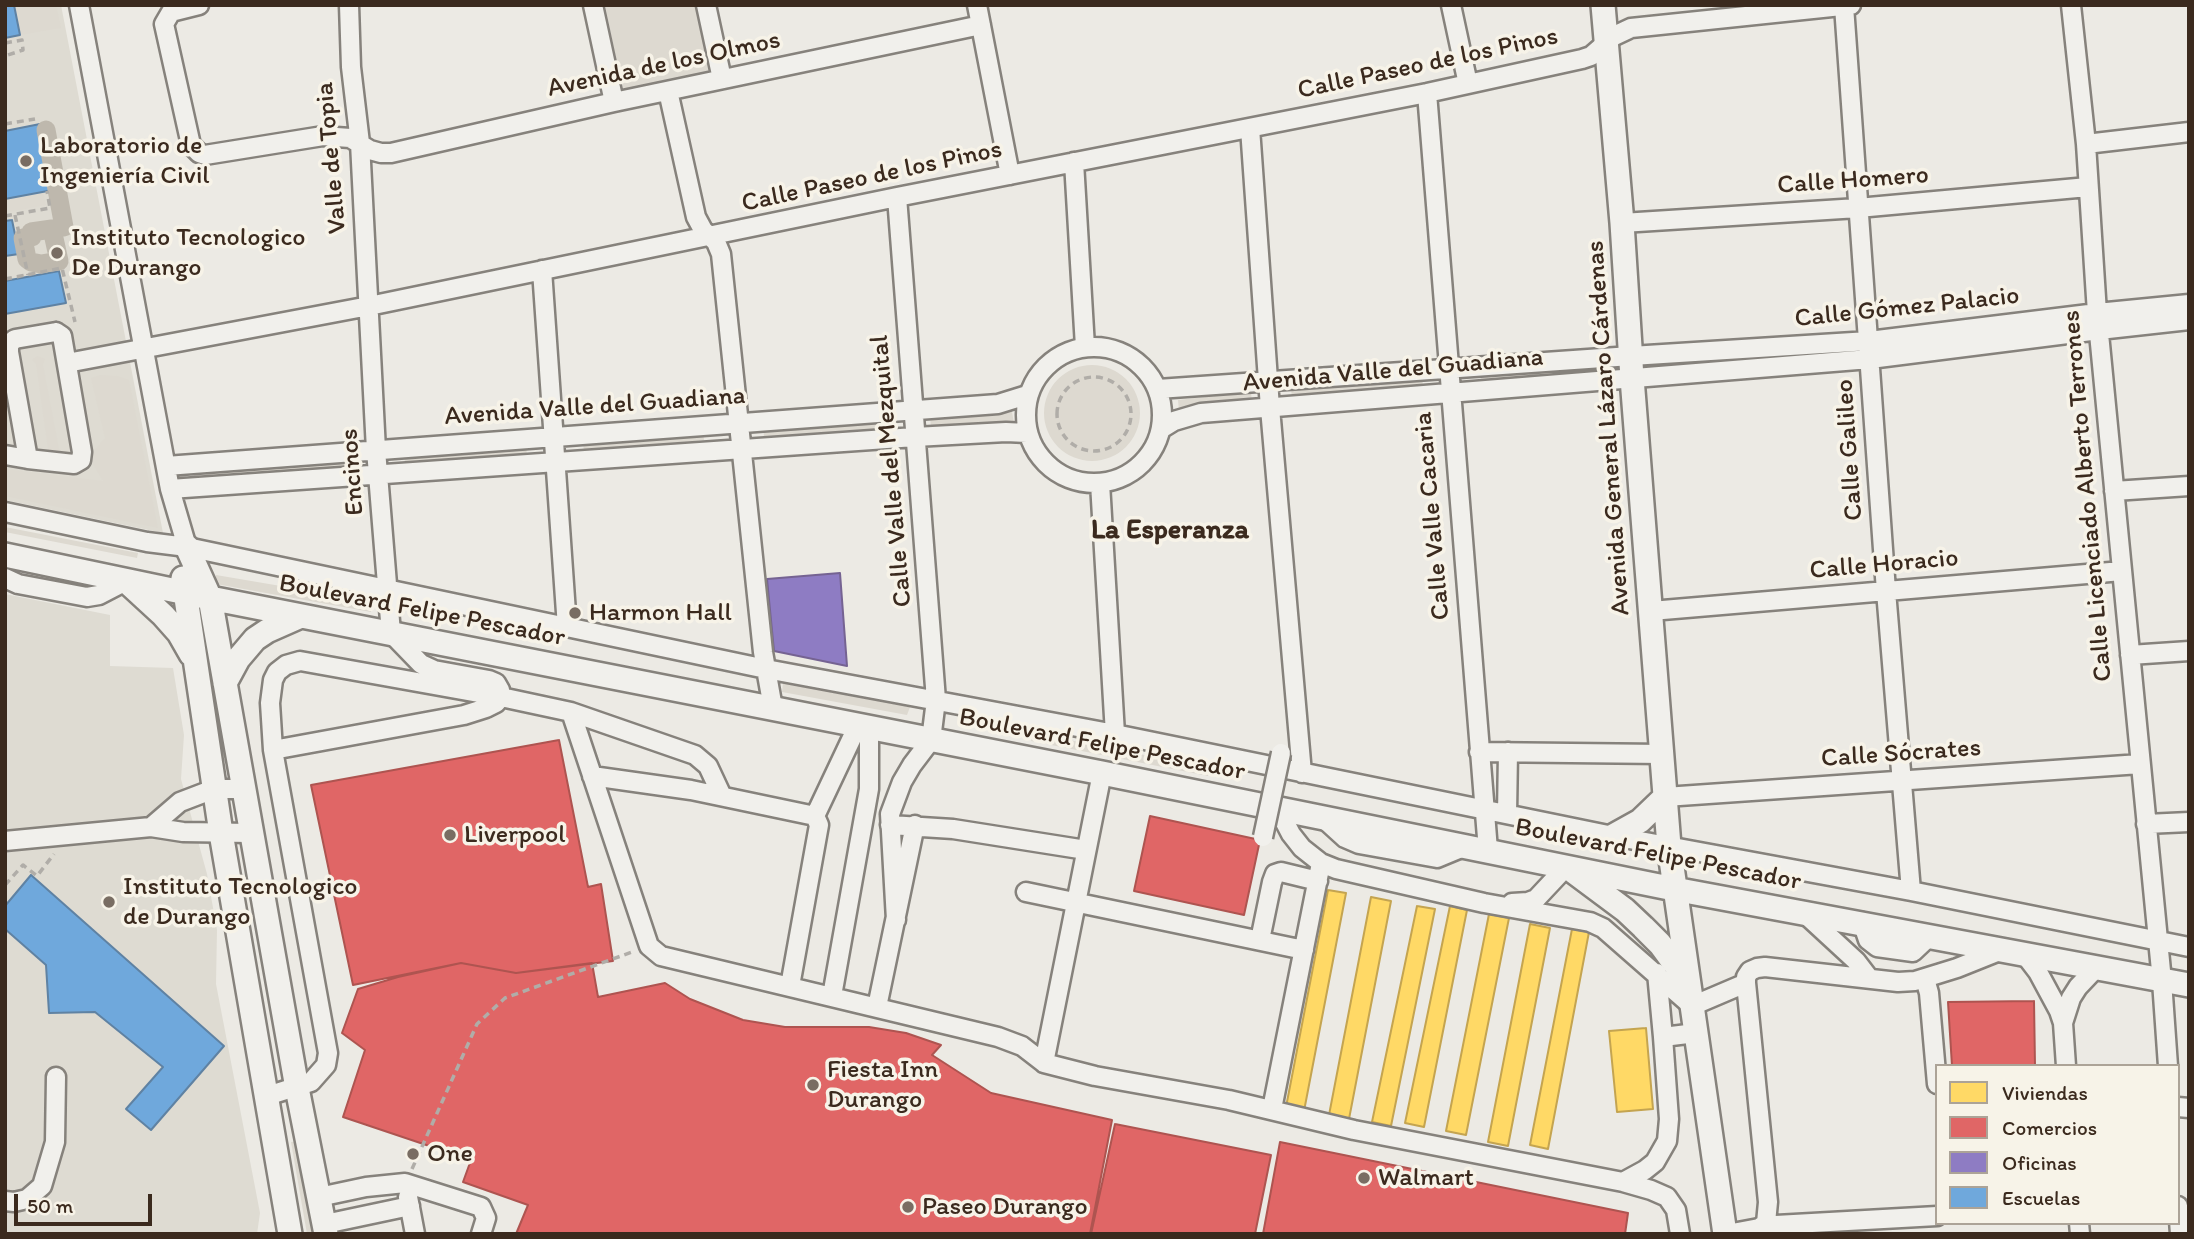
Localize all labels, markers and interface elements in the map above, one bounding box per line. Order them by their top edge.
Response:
street label: Calle Paseo de los Pinos [1295,21,1561,107]
street label: Avenida de los Olmos [545,25,783,105]
street label: Valle de Topia [310,81,354,235]
place label: Laboratorio de Ingeniería Civil [40,130,210,192]
street label: Calle Paseo de los Pinos [739,134,1005,220]
marker: Laboratorio de Ingeniería Civil [18,153,34,169]
street label: Calle Homero [1776,160,1930,202]
place label: Instituto Tecnologico De Durango [71,222,305,284]
street label: Avenida General Lázaro Cárdenas [1580,239,1638,617]
marker: Instituto Tecnologico De Durango [49,245,65,261]
street label: Calle Gómez Palacio [1793,281,2021,335]
street label: Calle Licenciado Alberto Terrones [2056,309,2120,683]
street label: Calle Valle del Mezquital [865,334,919,608]
street label: Avenida Valle del Guadiana [1241,342,1545,400]
street label: Calle Galileo [1829,378,1871,522]
street label: Avenida Valle del Guadiana [444,381,746,433]
street label: Calle Valle Cacaria [1408,410,1458,622]
street label: Encinos [334,428,372,516]
district label: La Esperanza [1091,514,1249,548]
street label: Calle Horacio [1808,543,1960,587]
street label: Boulevard Felipe Pescador [276,568,568,654]
place label: Harmon Hall [589,597,732,629]
marker: Harmon Hall [567,605,583,621]
street label: Boulevard Felipe Pescador [956,702,1248,788]
street label: Calle Sócrates [1820,733,1982,775]
street label: Boulevard Felipe Pescador [1512,812,1804,898]
place label: Liverpool [464,819,566,851]
marker: Liverpool [442,827,458,843]
place label: Instituto Tecnologico de Durango [123,871,357,932]
marker: Instituto Tecnologico de Durango [101,894,117,910]
place label: Fiesta Inn Durango [827,1054,938,1116]
legend [1935,1064,2180,1225]
marker: Fiesta Inn Durango [805,1077,821,1093]
text: Viviendas [2002,1080,2088,1105]
text: Comercios [2002,1115,2097,1140]
place label: One [427,1138,473,1170]
marker: One [405,1146,421,1162]
text: Oficinas [2002,1150,2077,1175]
place label: Walmart [1378,1162,1474,1194]
marker: Walmart [1356,1170,1372,1186]
scale bar [18,1180,156,1224]
text: Escuelas [2002,1185,2080,1210]
place label: Paseo Durango [922,1191,1088,1223]
text: 50 m [27,1193,73,1218]
marker: Paseo Durango [900,1199,916,1215]

